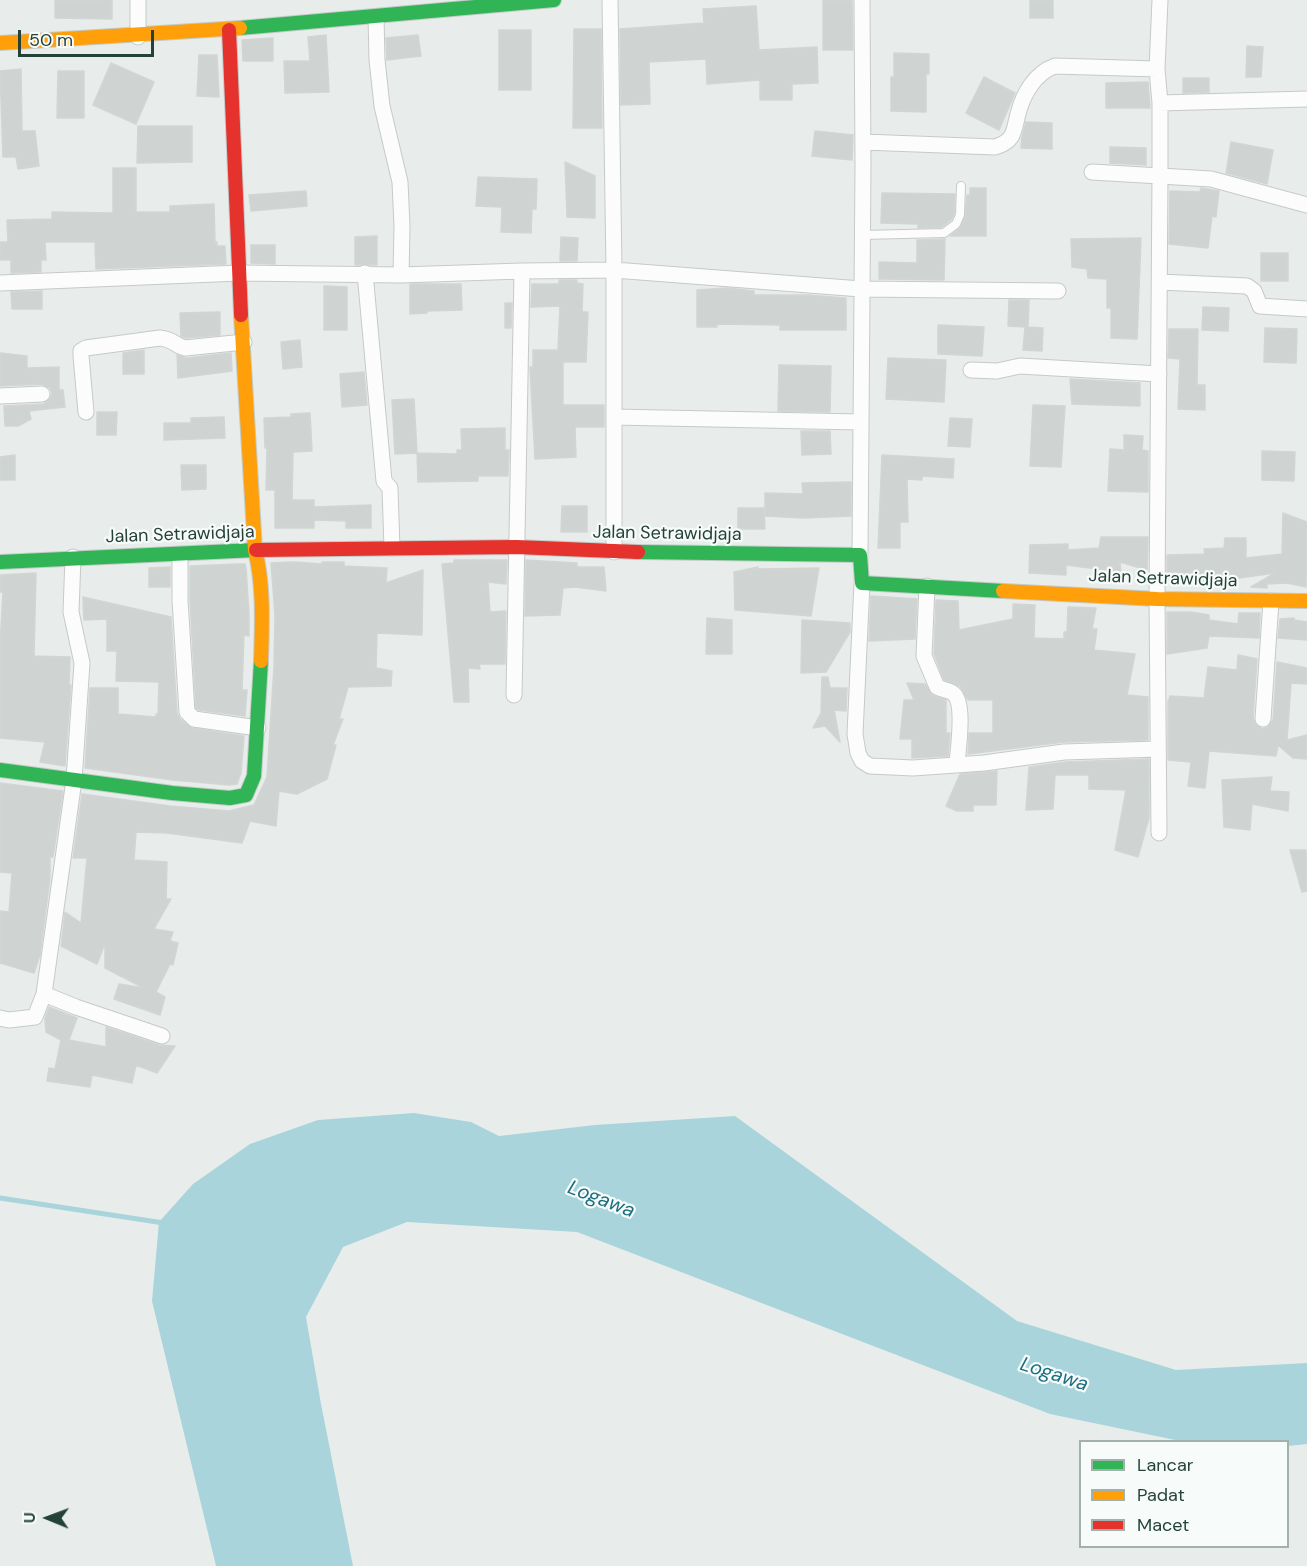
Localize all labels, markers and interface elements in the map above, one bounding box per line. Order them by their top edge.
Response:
scale bar [21,18,158,56]
text: 50 m [29,28,73,52]
street label: Jalan Setrawidjaja [105,522,255,548]
street label: Jalan Setrawidjaja [592,522,742,546]
street label: Jalan Setrawidjaja [1088,566,1238,592]
water label: Logawa [564,1176,638,1224]
water label: Logawa [1017,1353,1091,1397]
legend [1079,1440,1289,1548]
text: Lancar [1137,1453,1193,1477]
text: Padat [1137,1483,1185,1507]
north arrow [18,1488,78,1548]
text: U [19,1512,40,1523]
text: Macet [1137,1513,1189,1537]

